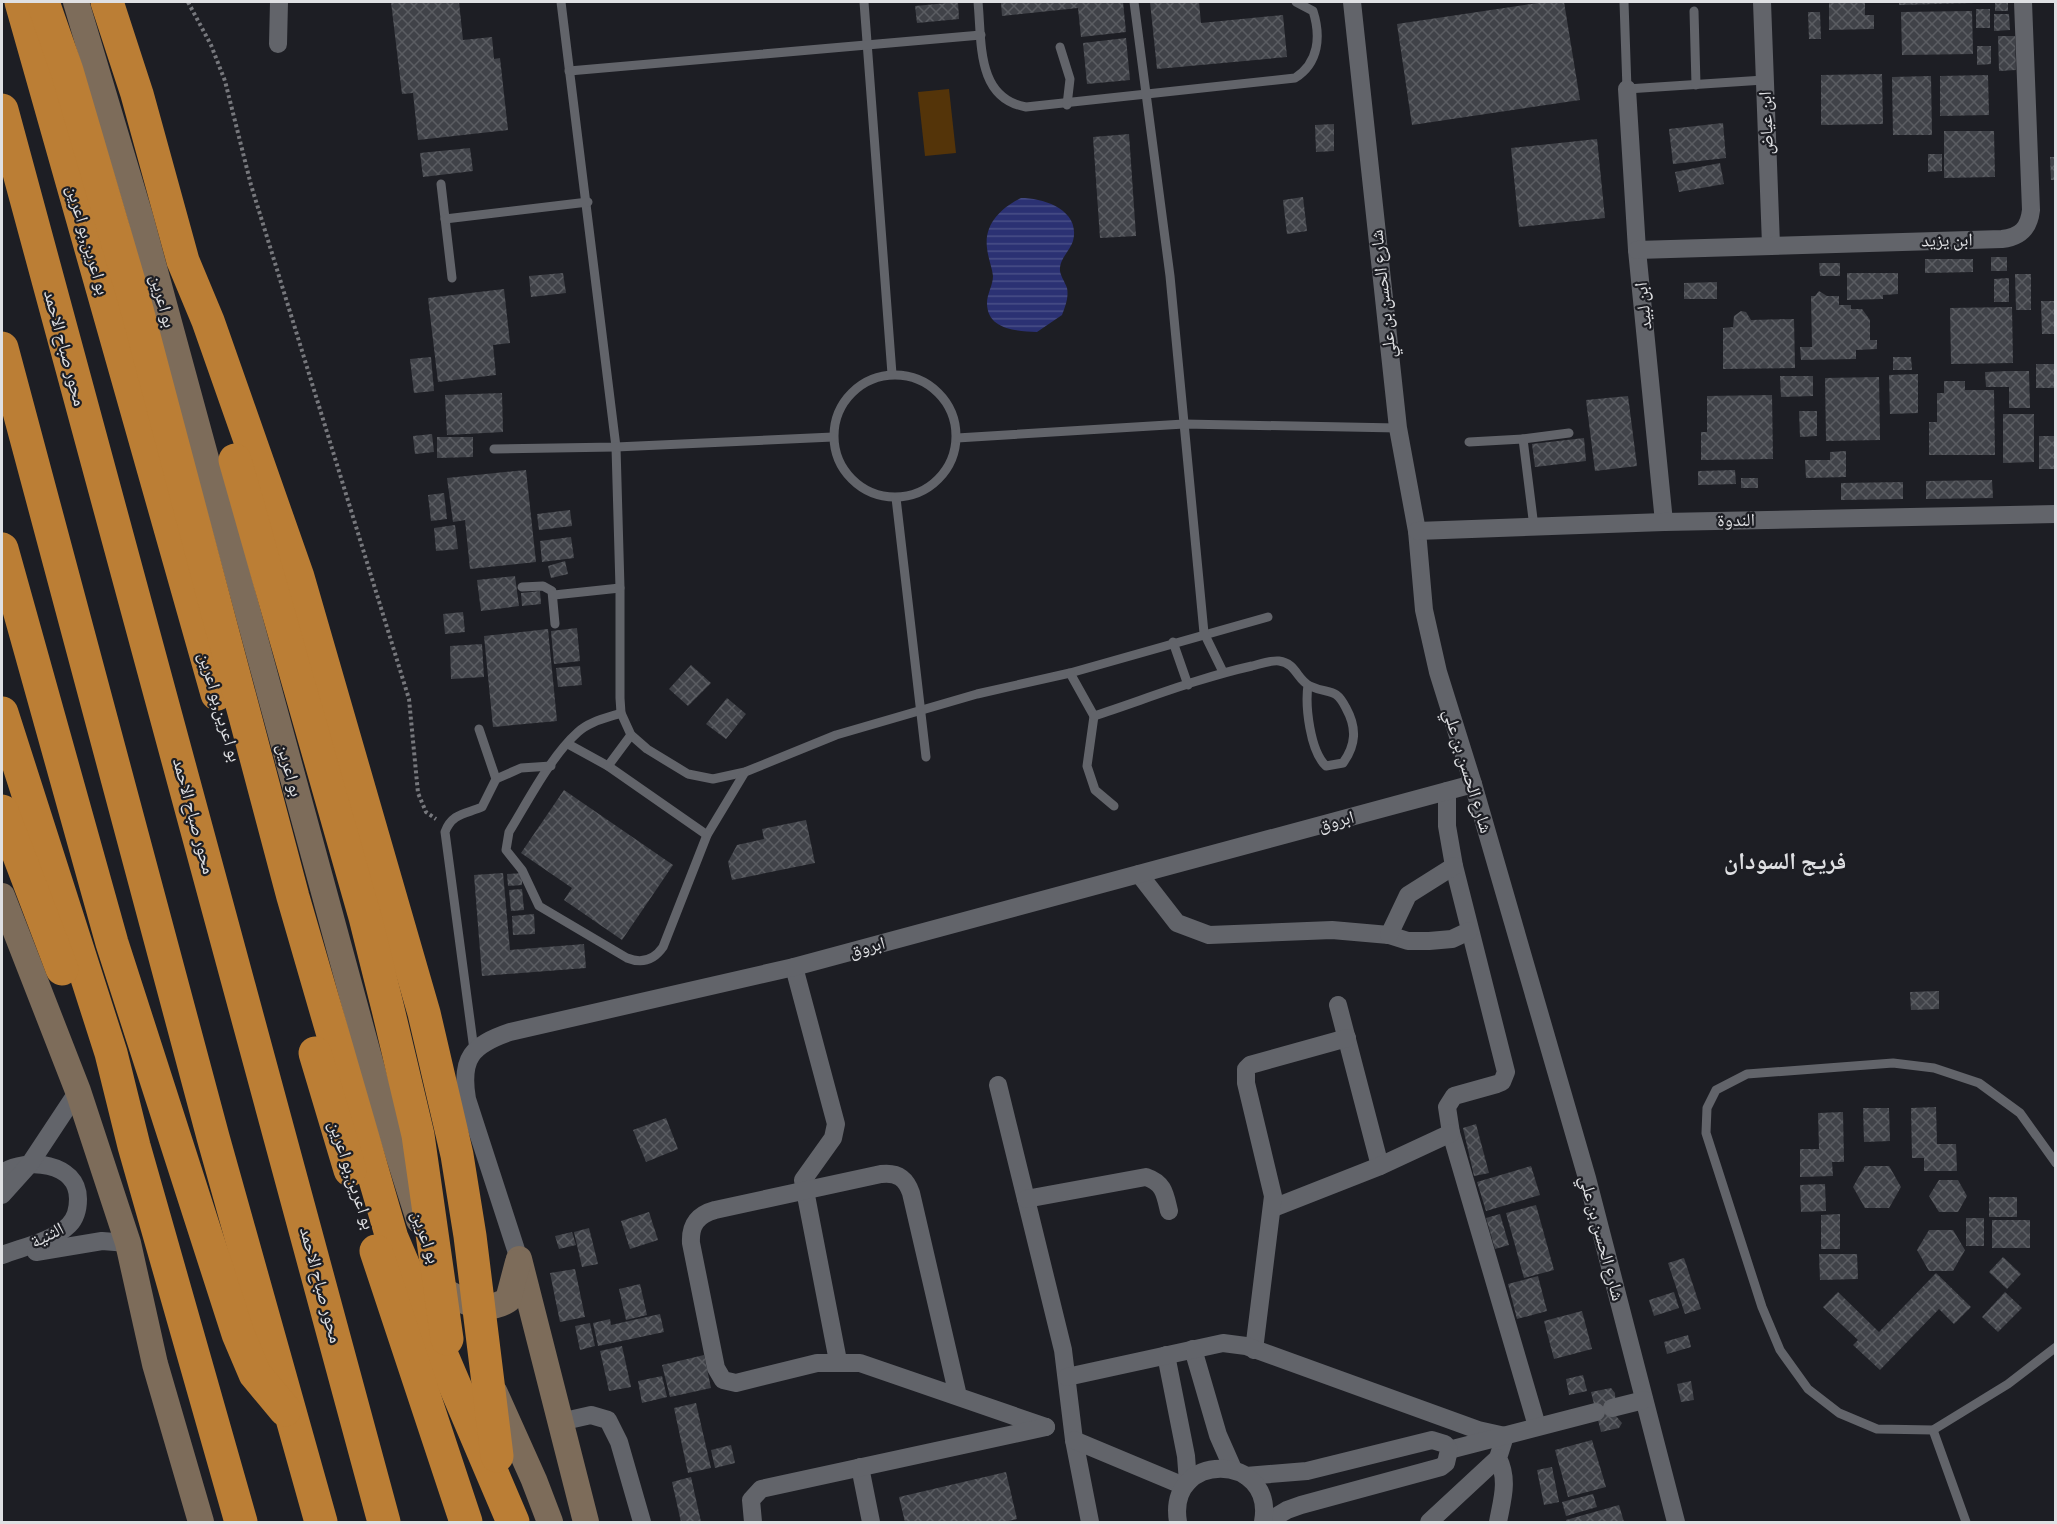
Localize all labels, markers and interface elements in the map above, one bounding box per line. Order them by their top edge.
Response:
street label: ابن عياض [1753,91,1780,155]
street label: بو اعرين,بو اعرين [60,182,115,298]
street label: شارع الحسن بن علي [1364,228,1404,359]
street label: ابن يزيد [1921,228,1973,253]
street label: بو اعرين [143,272,182,331]
street label: ابن لبيد [1629,281,1658,331]
street label: محور صباح الاحمد [37,287,92,409]
street label: الندوة [1717,508,1755,533]
street label: بو اعرين,بو اعرين [192,649,247,765]
street label: شارع الحسن بن علي [1435,706,1498,837]
street label: بو اعرين [270,741,309,800]
street label: محور صباح الاحمد [166,755,221,877]
street label: ابروق [1315,805,1357,838]
district label: فريج السودان [1724,844,1846,879]
street label: ابروق [846,931,888,964]
street label: بو اعرين,بو اعرين [322,1117,381,1233]
street label: شارع الحسن بن علي [1571,1173,1630,1304]
street label: بو اعرين [405,1207,446,1267]
street label: الثنية [26,1216,68,1254]
street label: محور صباح الاحمد [293,1224,348,1346]

